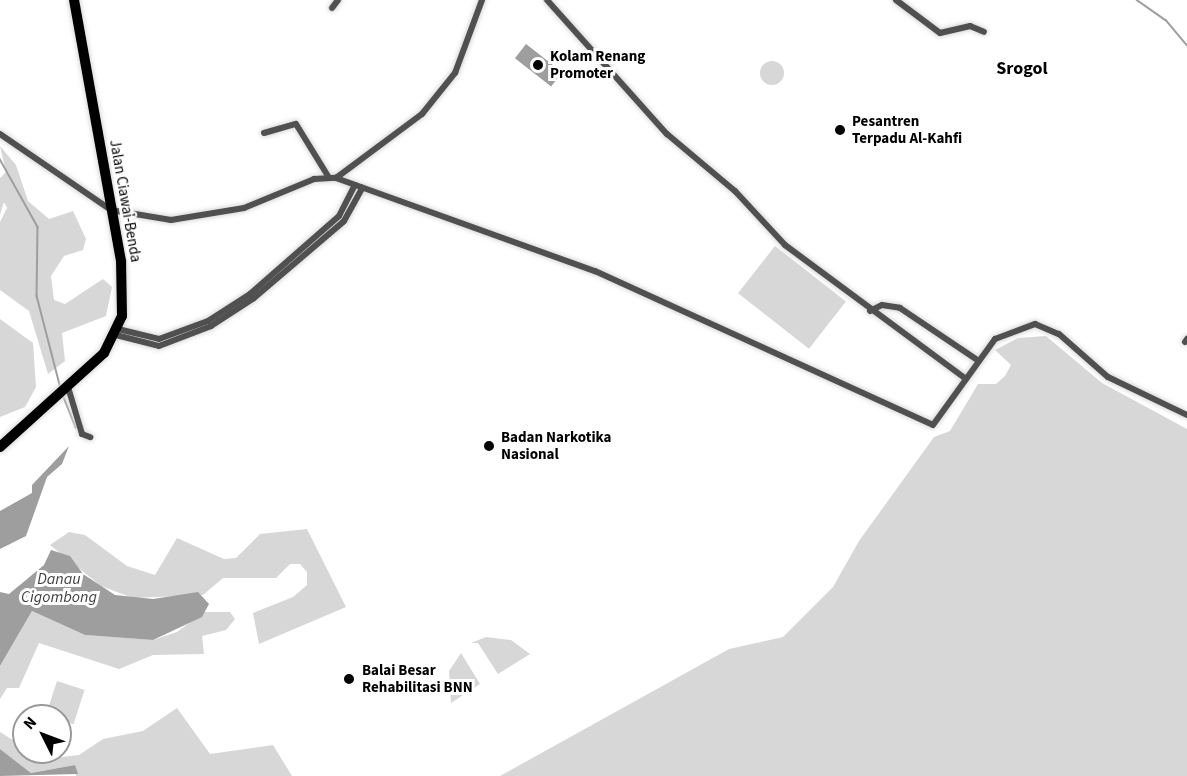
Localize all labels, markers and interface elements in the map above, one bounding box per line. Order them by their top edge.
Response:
place label: Kolam Renang Promoter [550,47,645,82]
marker: Kolam Renang Promoter [531,58,545,72]
district label: Srogol [996,58,1048,80]
place label: Pesantren Terpadu Al-Kahfi [852,112,962,147]
marker: Pesantren Terpadu Al-Kahfi [833,123,847,137]
street label: Jalan Ciawai-Benda [105,138,145,264]
place label: Badan Narkotika Nasional [501,428,611,463]
marker: Badan Narkotika Nasional [482,439,496,453]
water label: Danau Cigombong [21,569,97,607]
place label: Balai Besar Rehabilitasi BNN [362,661,473,696]
marker: Balai Besar Rehabilitasi BNN [340,670,358,688]
north arrow [12,704,72,764]
text: N [18,712,42,735]

